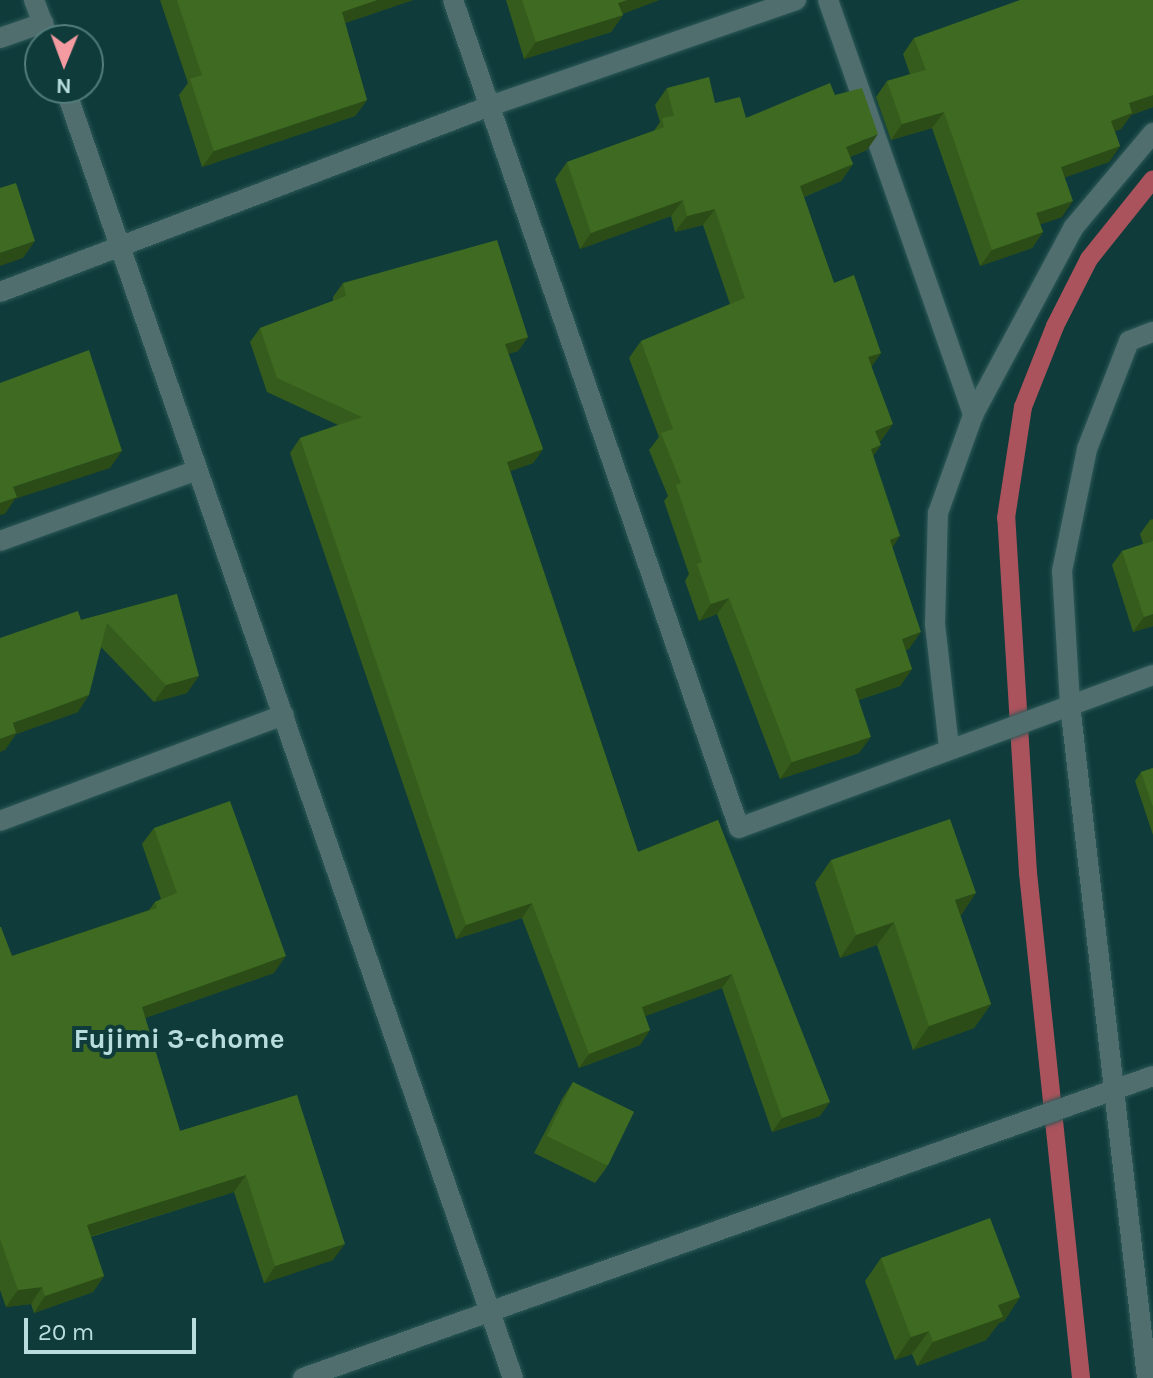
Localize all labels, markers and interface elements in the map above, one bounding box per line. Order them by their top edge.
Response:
north arrow [24,24,104,104]
text: N [55,73,72,99]
district label: Fujimi 3-chome [74,1022,284,1056]
scale bar [28,1302,200,1352]
text: 20 m [38,1318,94,1346]

